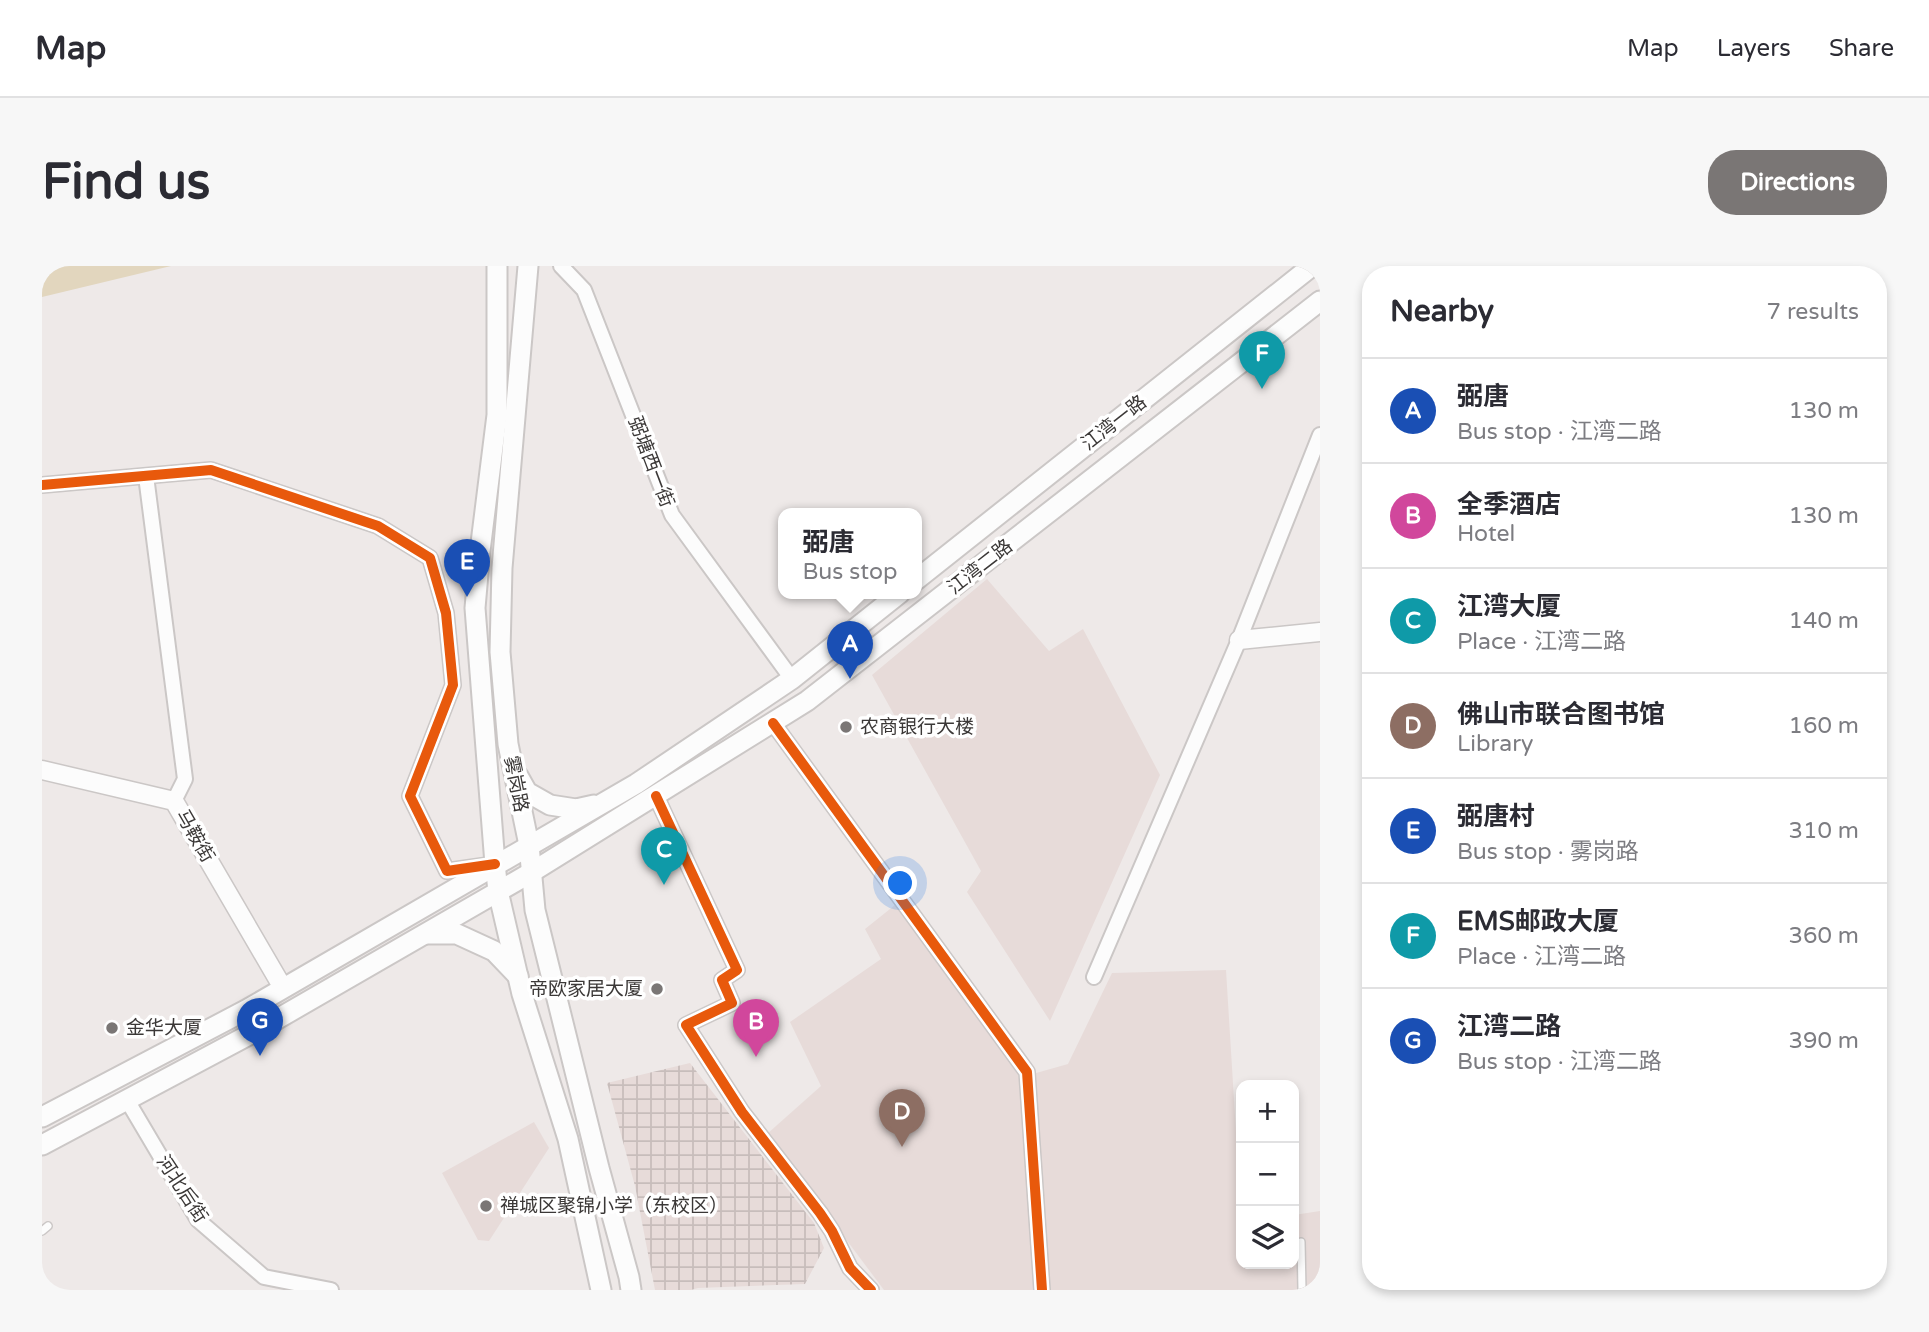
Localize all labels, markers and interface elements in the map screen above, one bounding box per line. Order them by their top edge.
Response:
text: Map [35,29,106,68]
text: Map [1627,34,1679,63]
text: Layers [1717,34,1791,63]
text: Share [1829,34,1894,63]
button: Directions [1708,150,1887,215]
text: Find us [42,153,210,212]
text: Nearby [1390,293,1494,330]
text: 7 results [1766,298,1859,326]
pin: F [1239,331,1285,389]
text: 弼唐 [1457,381,1509,412]
street label: 江湾一路 [1077,391,1151,455]
text: A [1404,397,1422,425]
text: 130 m [1789,397,1859,425]
street label: 弼塘西一街 [624,414,678,510]
text: Bus stop · 江湾二路 [1457,418,1662,446]
text: 全季酒店 [1457,489,1561,520]
text: B [1405,502,1421,530]
text: 130 m [1789,502,1859,530]
popup [778,508,922,599]
text: Hotel [1457,520,1515,548]
text: 弼唐 [803,527,855,558]
street label: 江湾二路 [943,535,1017,599]
pin: E [444,539,490,597]
text: Bus stop [803,558,897,586]
text: 江湾大厦 [1457,591,1561,622]
text: C [1405,607,1421,635]
text: 140 m [1789,607,1859,635]
pin: A [827,621,873,679]
text: Place · 江湾二路 [1457,628,1626,656]
text: 佛山市联合图书馆 [1457,699,1665,730]
text: D [1404,712,1422,740]
text: 160 m [1789,712,1859,740]
place label: 农商银行大楼 [860,716,974,738]
marker: 农商银行大楼 [838,719,854,735]
text: Library [1457,730,1533,758]
street label: 雾岗路 [500,754,532,814]
text: 弼唐村 [1457,801,1535,832]
street label: 马鞍街 [171,806,219,866]
text: E [1406,817,1420,845]
text: 310 m [1789,817,1859,845]
pin: C [641,827,687,885]
text: Bus stop · 雾岗路 [1457,838,1639,866]
your location [883,866,917,900]
text: EMS邮政大厦 [1457,906,1619,937]
text: F [1406,922,1420,950]
text: 360 m [1789,922,1859,950]
text: Place · 江湾二路 [1457,943,1626,971]
place label: 帝欧家居大厦 [529,978,643,1000]
marker: 帝欧家居大厦 [649,981,665,997]
pin: G [237,998,283,1056]
pin: B [733,999,779,1057]
text: 江湾二路 [1457,1011,1561,1042]
place label: 金华大厦 [126,1017,202,1039]
marker: 金华大厦 [104,1020,120,1036]
text: G [1404,1027,1422,1055]
text: 390 m [1789,1027,1859,1055]
text: Bus stop · 江湾二路 [1457,1048,1662,1076]
map controls [1236,1080,1299,1269]
button: + [1236,1080,1299,1143]
pin: D [879,1089,925,1147]
button: − [1236,1143,1299,1206]
street label: 河北后街 [152,1151,212,1227]
place label: 禅城区聚锦小学（东校区） [500,1195,728,1217]
marker: 禅城区聚锦小学（东校区） [478,1198,494,1214]
button: layers [1236,1206,1299,1269]

